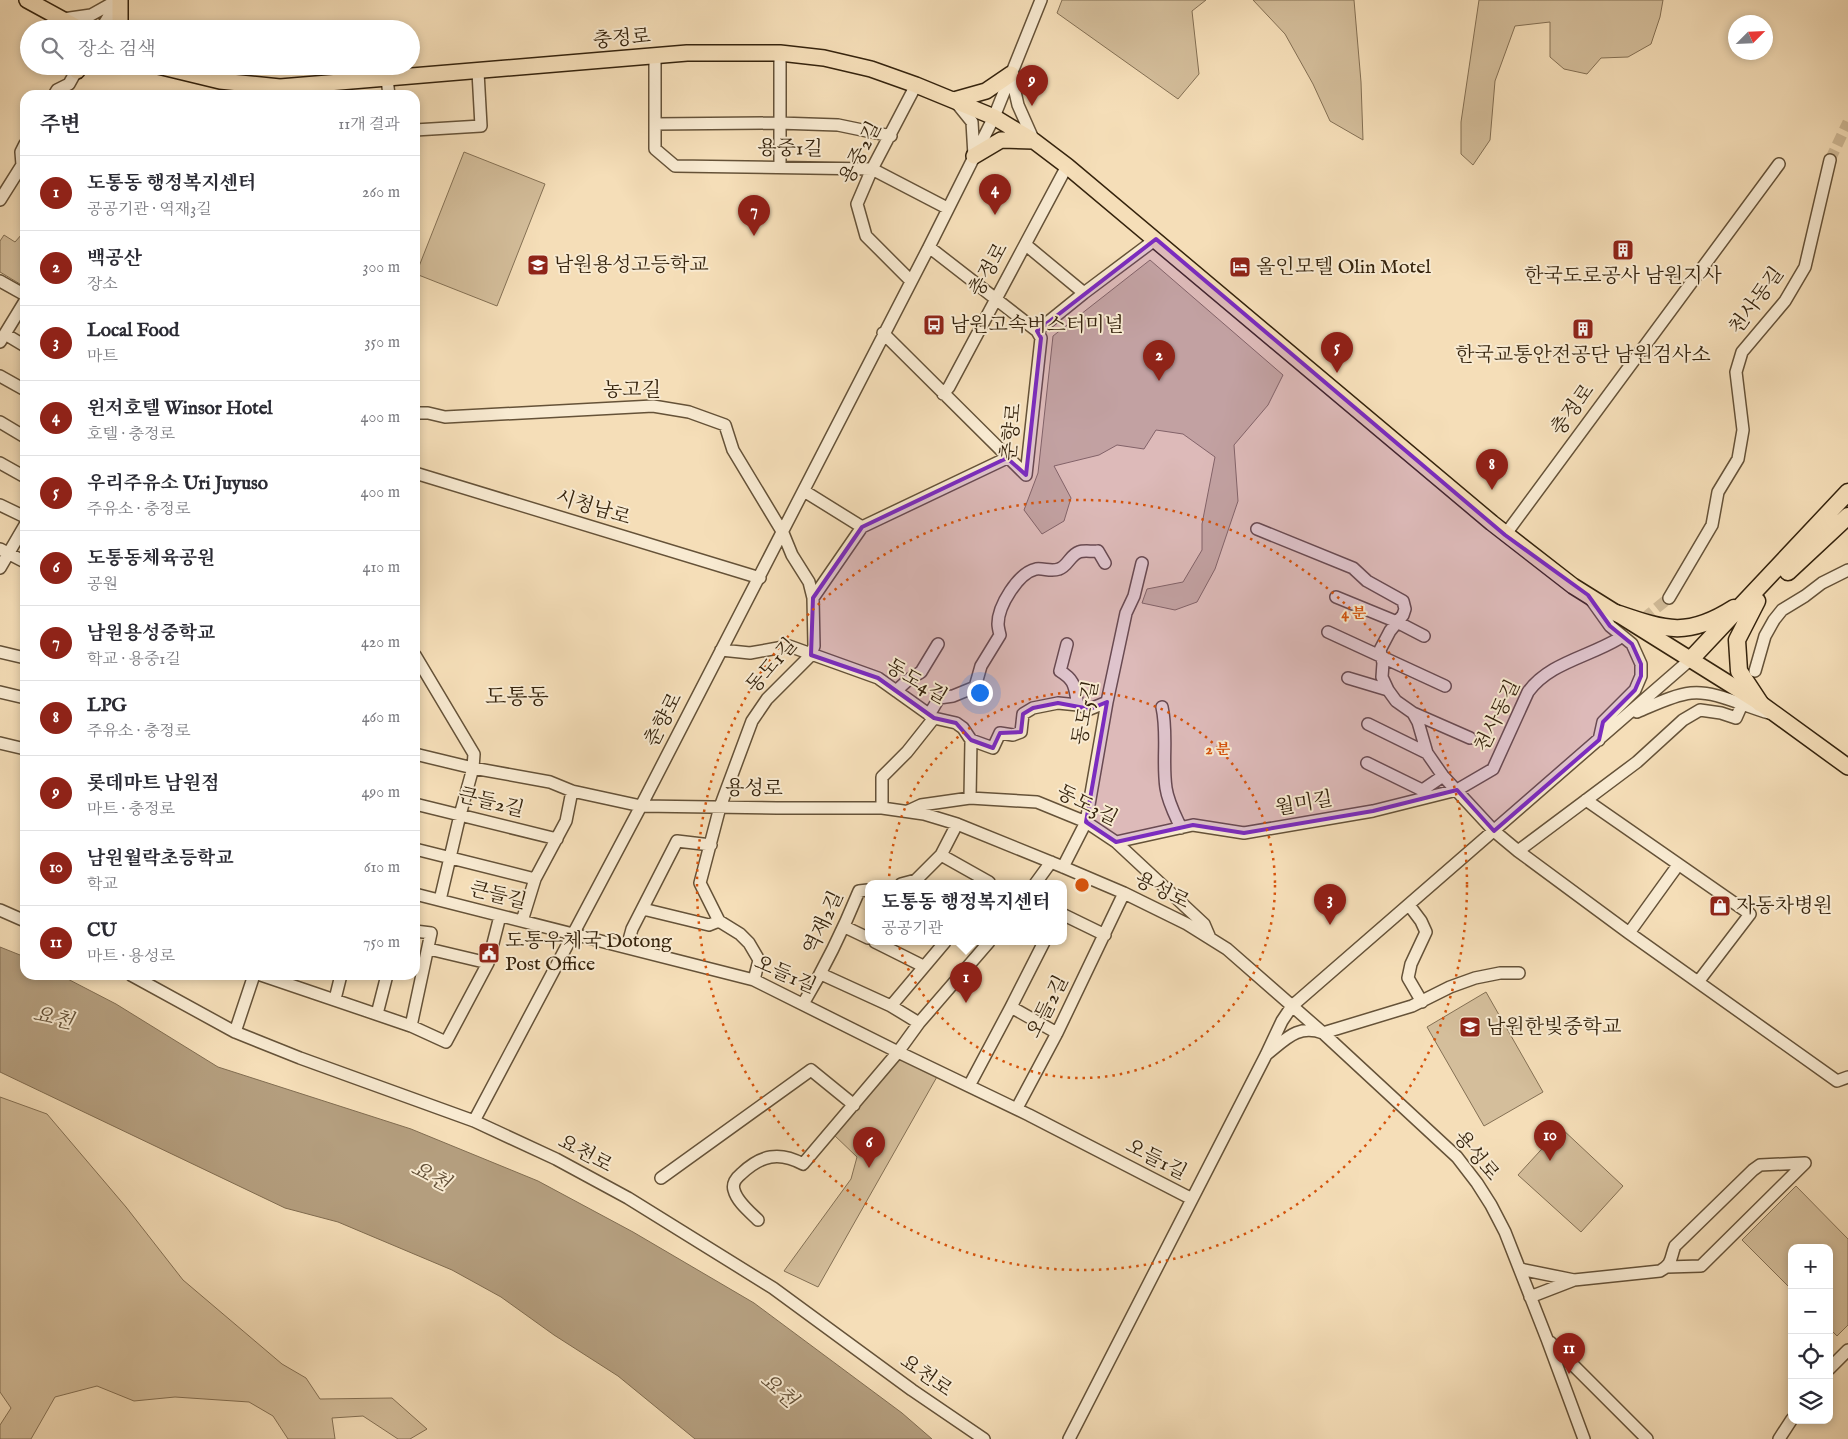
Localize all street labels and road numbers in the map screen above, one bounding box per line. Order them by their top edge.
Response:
street label: 충정로 [592,24,652,54]
street label: 용중2길 [835,117,887,189]
street label: 용중1길 [757,136,823,162]
street label: 충정로 [964,239,1014,301]
street label: 천사동길 [1724,262,1790,340]
street label: 농고길 [603,378,661,403]
street label: 충정로 [1546,379,1600,441]
street label: 춘향로 [997,402,1027,462]
street label: 시청남로 [552,485,634,531]
street label: 동도1길 [741,633,803,699]
street label: 동도4길 [881,654,951,710]
street label: 천사동길 [1470,676,1526,756]
street label: 동도5길 [1068,679,1104,747]
street label: 춘향로 [640,688,688,752]
street label: 용성로 [725,776,783,802]
street label: 동도3길 [1052,780,1122,832]
street label: 큰들2길 [455,783,527,823]
street label: 월미길 [1273,787,1335,821]
street label: 용성로 [1130,867,1194,915]
street label: 큰들길 [467,877,529,915]
street label: 역재2길 [798,887,850,959]
street label: 오들1길 [750,950,820,1000]
street label: 오들2길 [1022,971,1074,1043]
street label: 용성로 [1448,1126,1504,1186]
street label: 요천로 [554,1129,616,1179]
street label: 오들1길 [1121,1134,1191,1186]
street label: 요천로 [895,1349,957,1403]

